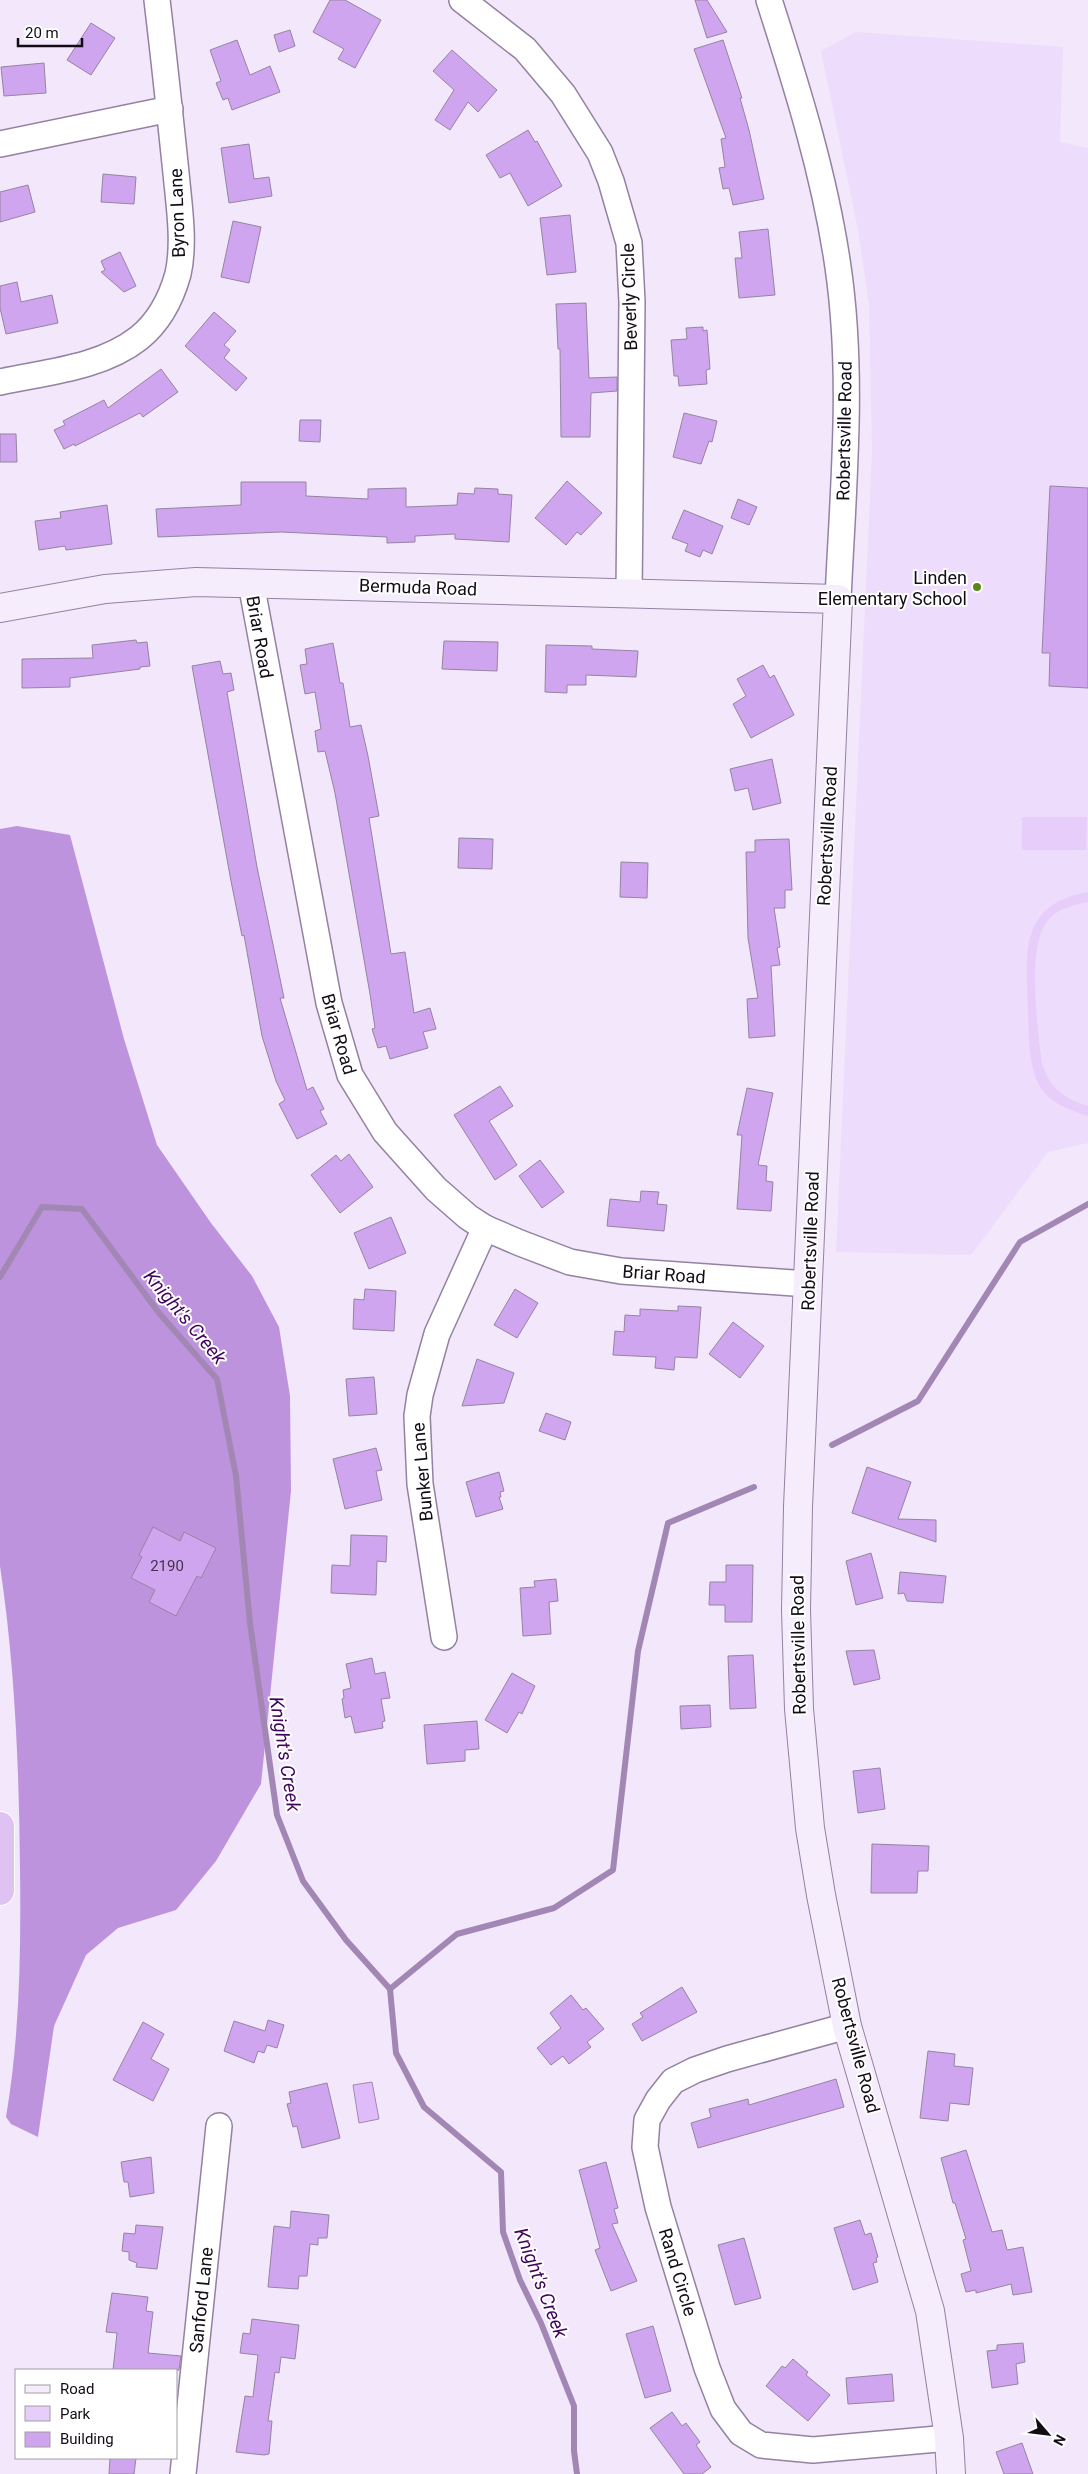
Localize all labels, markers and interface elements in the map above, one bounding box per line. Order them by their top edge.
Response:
scale bar [18,15,81,47]
text: 20 m [25,24,59,42]
street label: Byron Lane [165,168,189,258]
street label: Beverly Circle [617,243,641,351]
street label: Robertsville Road [832,361,856,501]
place label: Linden Elementary School [818,567,967,609]
street label: Bermuda Road [359,574,477,600]
marker: Linden Elementary School [971,581,983,593]
street label: Briar Road [242,594,278,680]
street label: Robertsville Road [813,766,841,906]
street label: Briar Road [317,991,361,1077]
street label: Robertsville Road [797,1171,823,1311]
street label: Briar Road [622,1261,706,1287]
water label: Knight's Creek [139,1265,232,1369]
street label: Bunker Lane [407,1422,437,1522]
house number: 2190 [150,1557,184,1575]
street label: Robertsville Road [786,1575,810,1715]
water label: Knight's Creek [265,1695,306,1814]
street label: Robertsville Road [828,1975,884,2115]
water label: Knight's Creek [509,2225,573,2342]
street label: Rand Circle [655,2226,701,2318]
street label: Sanford Lane [185,2246,217,2354]
legend [15,2369,178,2459]
text: Road [60,2380,94,2398]
text: Park [60,2405,91,2423]
north arrow [1023,2409,1073,2459]
text: Building [60,2430,114,2448]
text: N [1050,2432,1069,2448]

